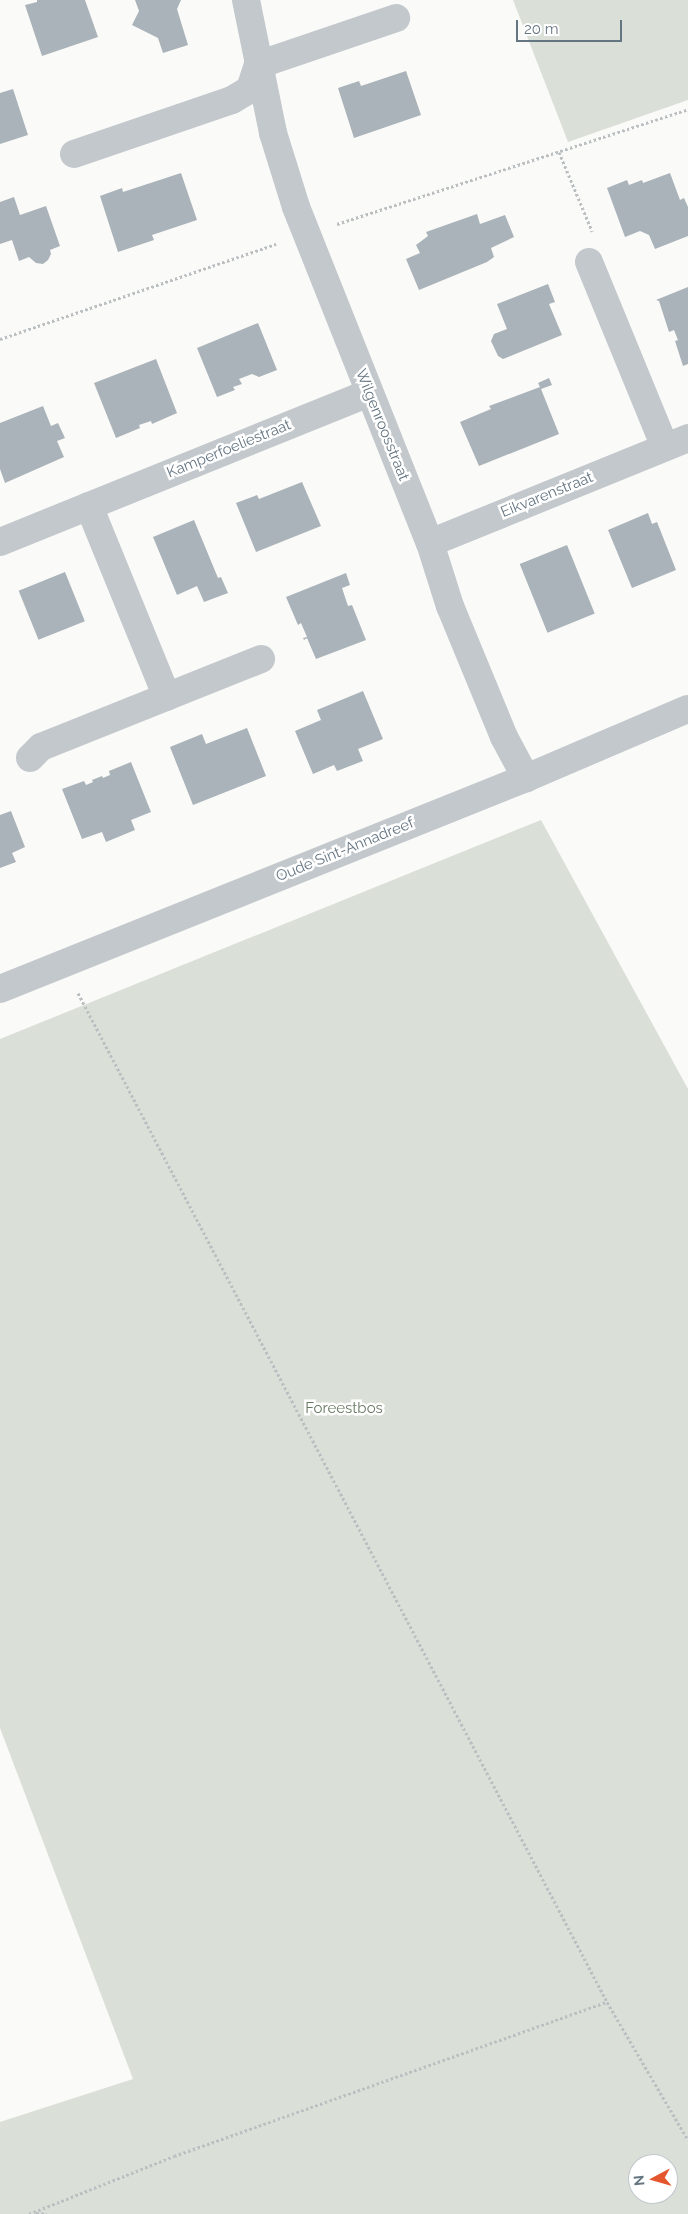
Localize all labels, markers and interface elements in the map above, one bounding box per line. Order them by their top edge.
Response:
scale bar [518,10,624,42]
text: 20 m [524,20,559,38]
street label: Wilgenroosstraat [351,367,413,483]
street label: Kamperfoeliestraat [164,416,294,482]
street label: Eikvarenstraat [498,468,596,522]
street label: Oude Sint-Annadreef [273,814,417,886]
park label: Foreestbos [305,1400,383,1418]
north arrow [628,2154,678,2204]
text: N [631,2174,648,2187]

